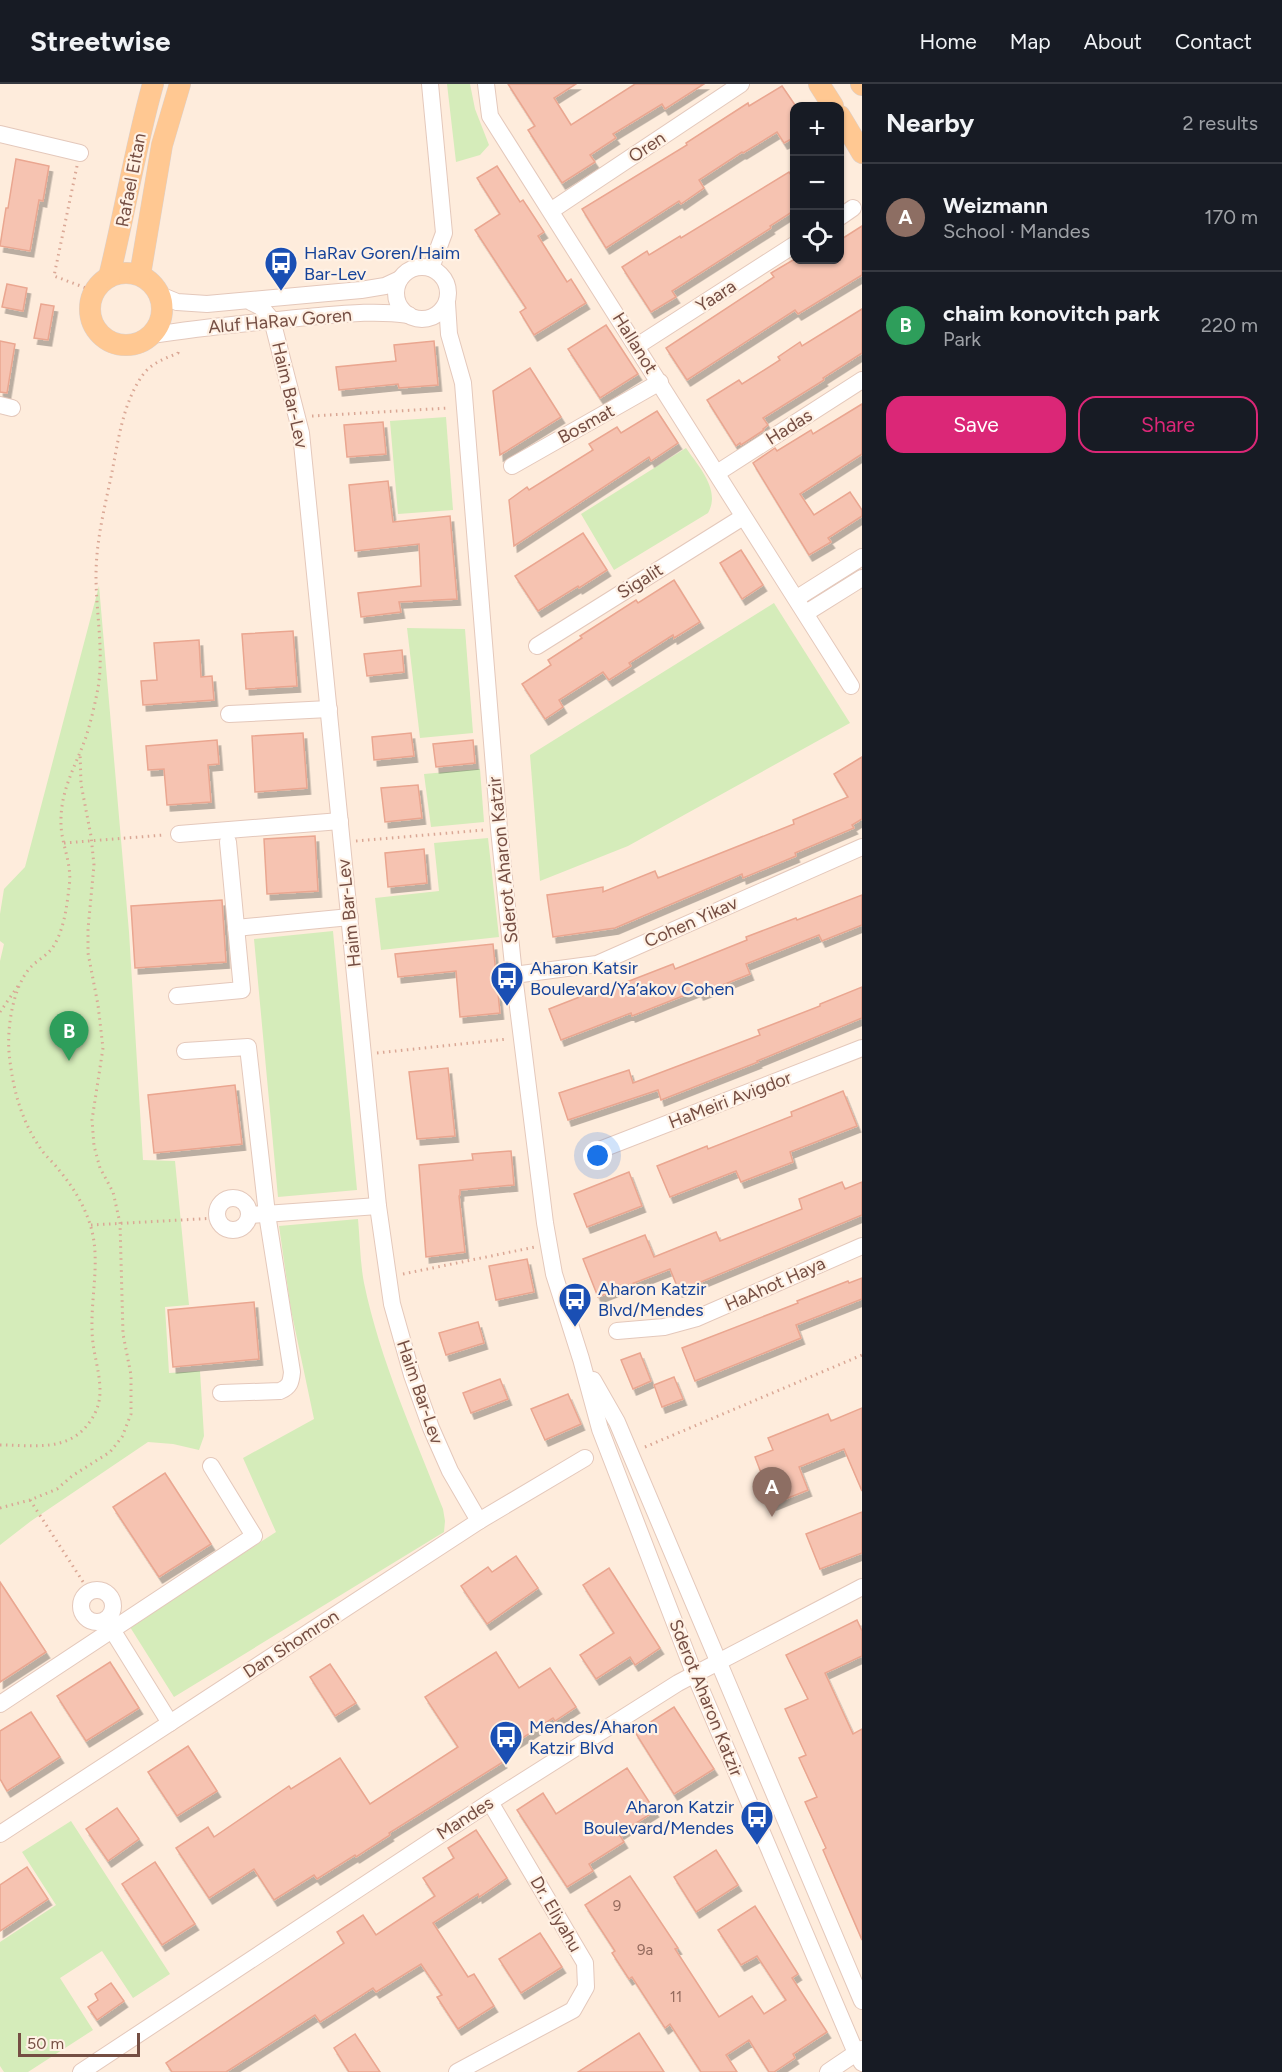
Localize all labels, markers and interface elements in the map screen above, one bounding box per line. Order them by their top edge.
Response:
text: Streetwise [30,24,170,58]
text: Home [920,29,977,54]
text: Map [1010,29,1051,54]
text: About [1084,29,1142,54]
text: Contact [1175,29,1252,54]
map controls [790,102,844,264]
button: + [790,102,844,156]
text: Nearby [886,107,974,139]
text: 2 results [1182,111,1258,135]
street label: Oren [624,127,670,167]
street label: Rafael Eitan [111,131,151,229]
button: − [790,156,844,210]
text: Weizmann [943,192,1048,219]
text: A [898,205,913,229]
text: 170 m [1204,205,1258,229]
button: locate [790,210,844,264]
text: School · Mandes [943,219,1090,243]
place label: HaRav Goren/Haim Bar-Lev [304,242,460,285]
bus stop icon: HaRav Goren/Haim Bar-Lev [263,245,299,292]
street label: Yaara [692,275,740,317]
text: chaim konovitch park [943,300,1160,327]
street label: Aluf HaRav Goren [207,304,353,338]
street label: HaIlanot [608,308,662,378]
text: B [899,313,912,337]
text: 220 m [1201,313,1258,337]
text: Park [943,327,981,351]
street label: Haim Bar-Lev [267,340,313,451]
button: Save [886,396,1066,453]
button: Share [1078,396,1258,453]
street label: Bosmat [554,399,618,448]
street label: Hadas [762,404,816,450]
street label: Sigalit [613,558,667,604]
street label: Sderot Aharon Katzir [483,776,523,944]
street label: Haim Bar-Lev [332,857,366,968]
street label: Cohen Yikav [641,891,742,952]
place label: Aharon Katsir Boulevard/Ya’akov Cohen [530,957,734,1000]
bus stop icon: Aharon Katsir Boulevard/Ya’akov Cohen [489,960,525,1007]
pin: B [50,1012,88,1061]
street label: HaMeiri Avigdor [665,1066,795,1134]
your location [583,1141,612,1170]
street label: HaAhot Haya [721,1252,829,1316]
place label: Aharon Katzir Blvd/Mendes [598,1278,706,1321]
bus stop icon: Aharon Katzir Blvd/Mendes [557,1281,593,1328]
street label: Haim Bar-Lev [392,1337,448,1448]
pin: A [752,1468,792,1517]
street label: Dan Shomron [239,1605,343,1683]
street label: Sderot Aharon Katzir [664,1616,748,1780]
place label: Mendes/Aharon Katzir Blvd [529,1716,658,1759]
bus stop icon: Mendes/Aharon Katzir Blvd [488,1719,524,1766]
street label: Mandes [432,1792,498,1844]
place label: Aharon Katzir Boulevard/Mendes [583,1796,734,1839]
bus stop icon: Aharon Katzir Boulevard/Mendes [739,1799,775,1846]
street label: Dr. Eliyahu [525,1872,587,1956]
house number: 9 [613,1897,621,1915]
house number: 9a [637,1941,653,1959]
house number: 11 [670,1988,682,2006]
scale bar [18,2030,140,2058]
text: 50 m [27,2034,64,2053]

